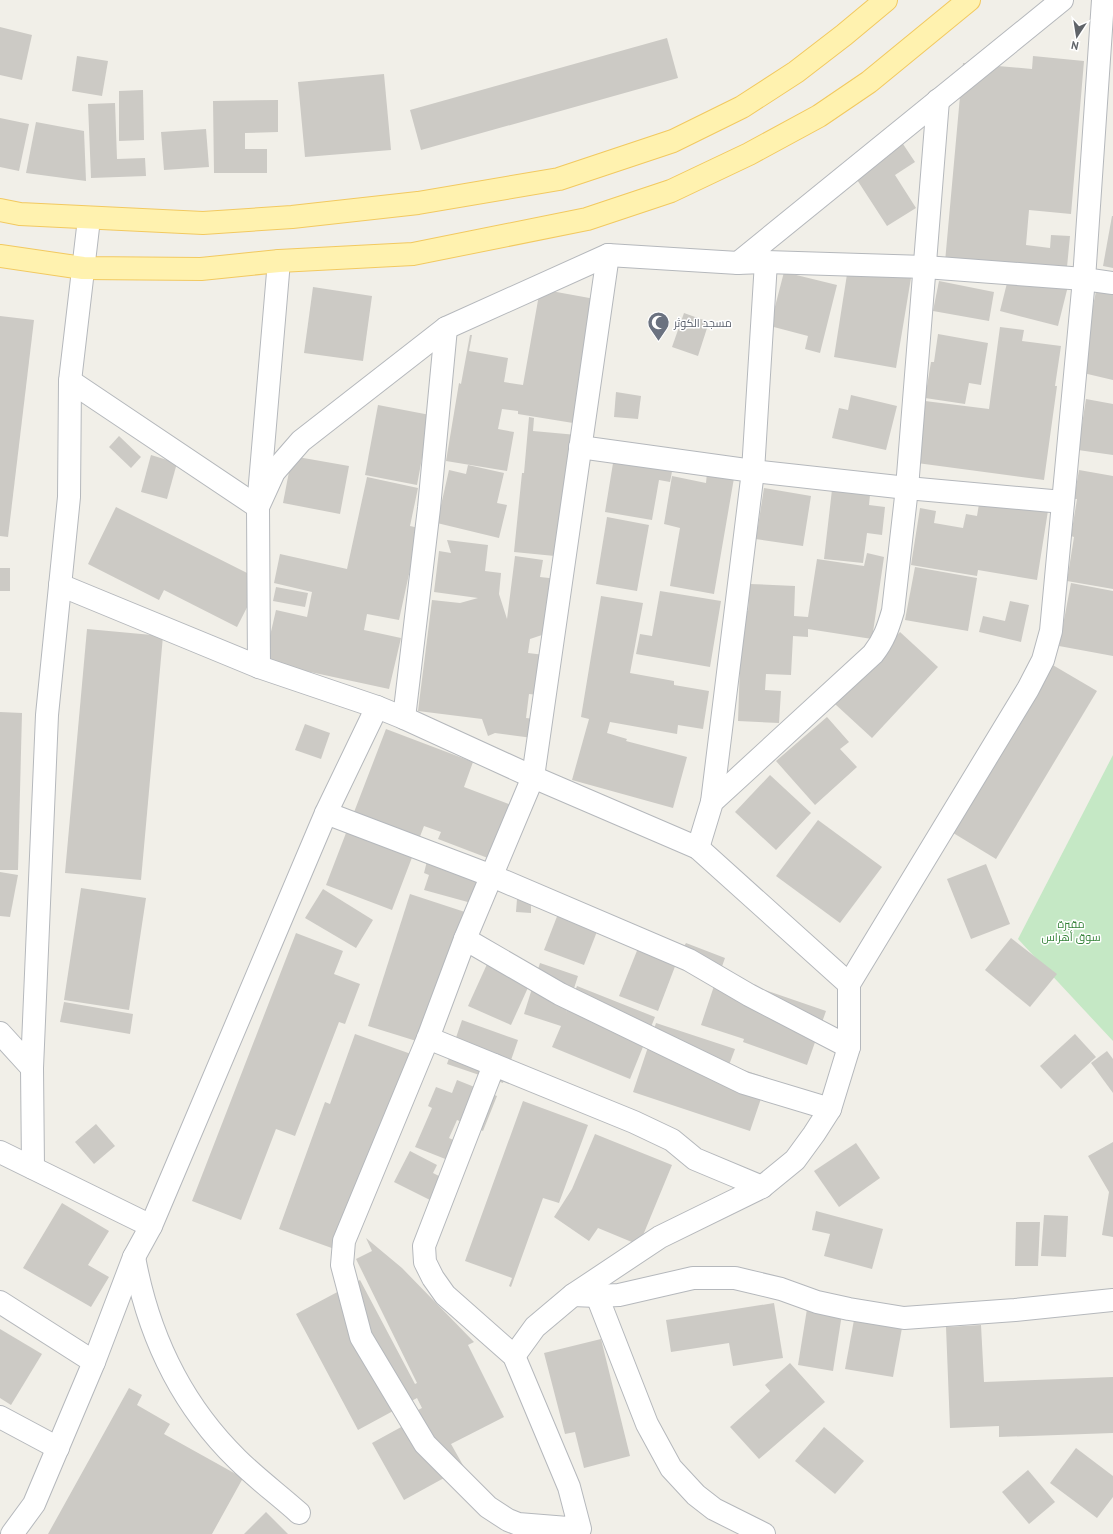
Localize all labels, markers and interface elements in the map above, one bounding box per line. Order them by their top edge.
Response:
north arrow [1057,16,1097,56]
text: N [1070,38,1080,53]
mosque icon: مسجد الكوثر [646,310,672,343]
place label: مسجد الكوثر [673,316,732,330]
park label: مقبرة سوق أهراس [1041,917,1101,944]

